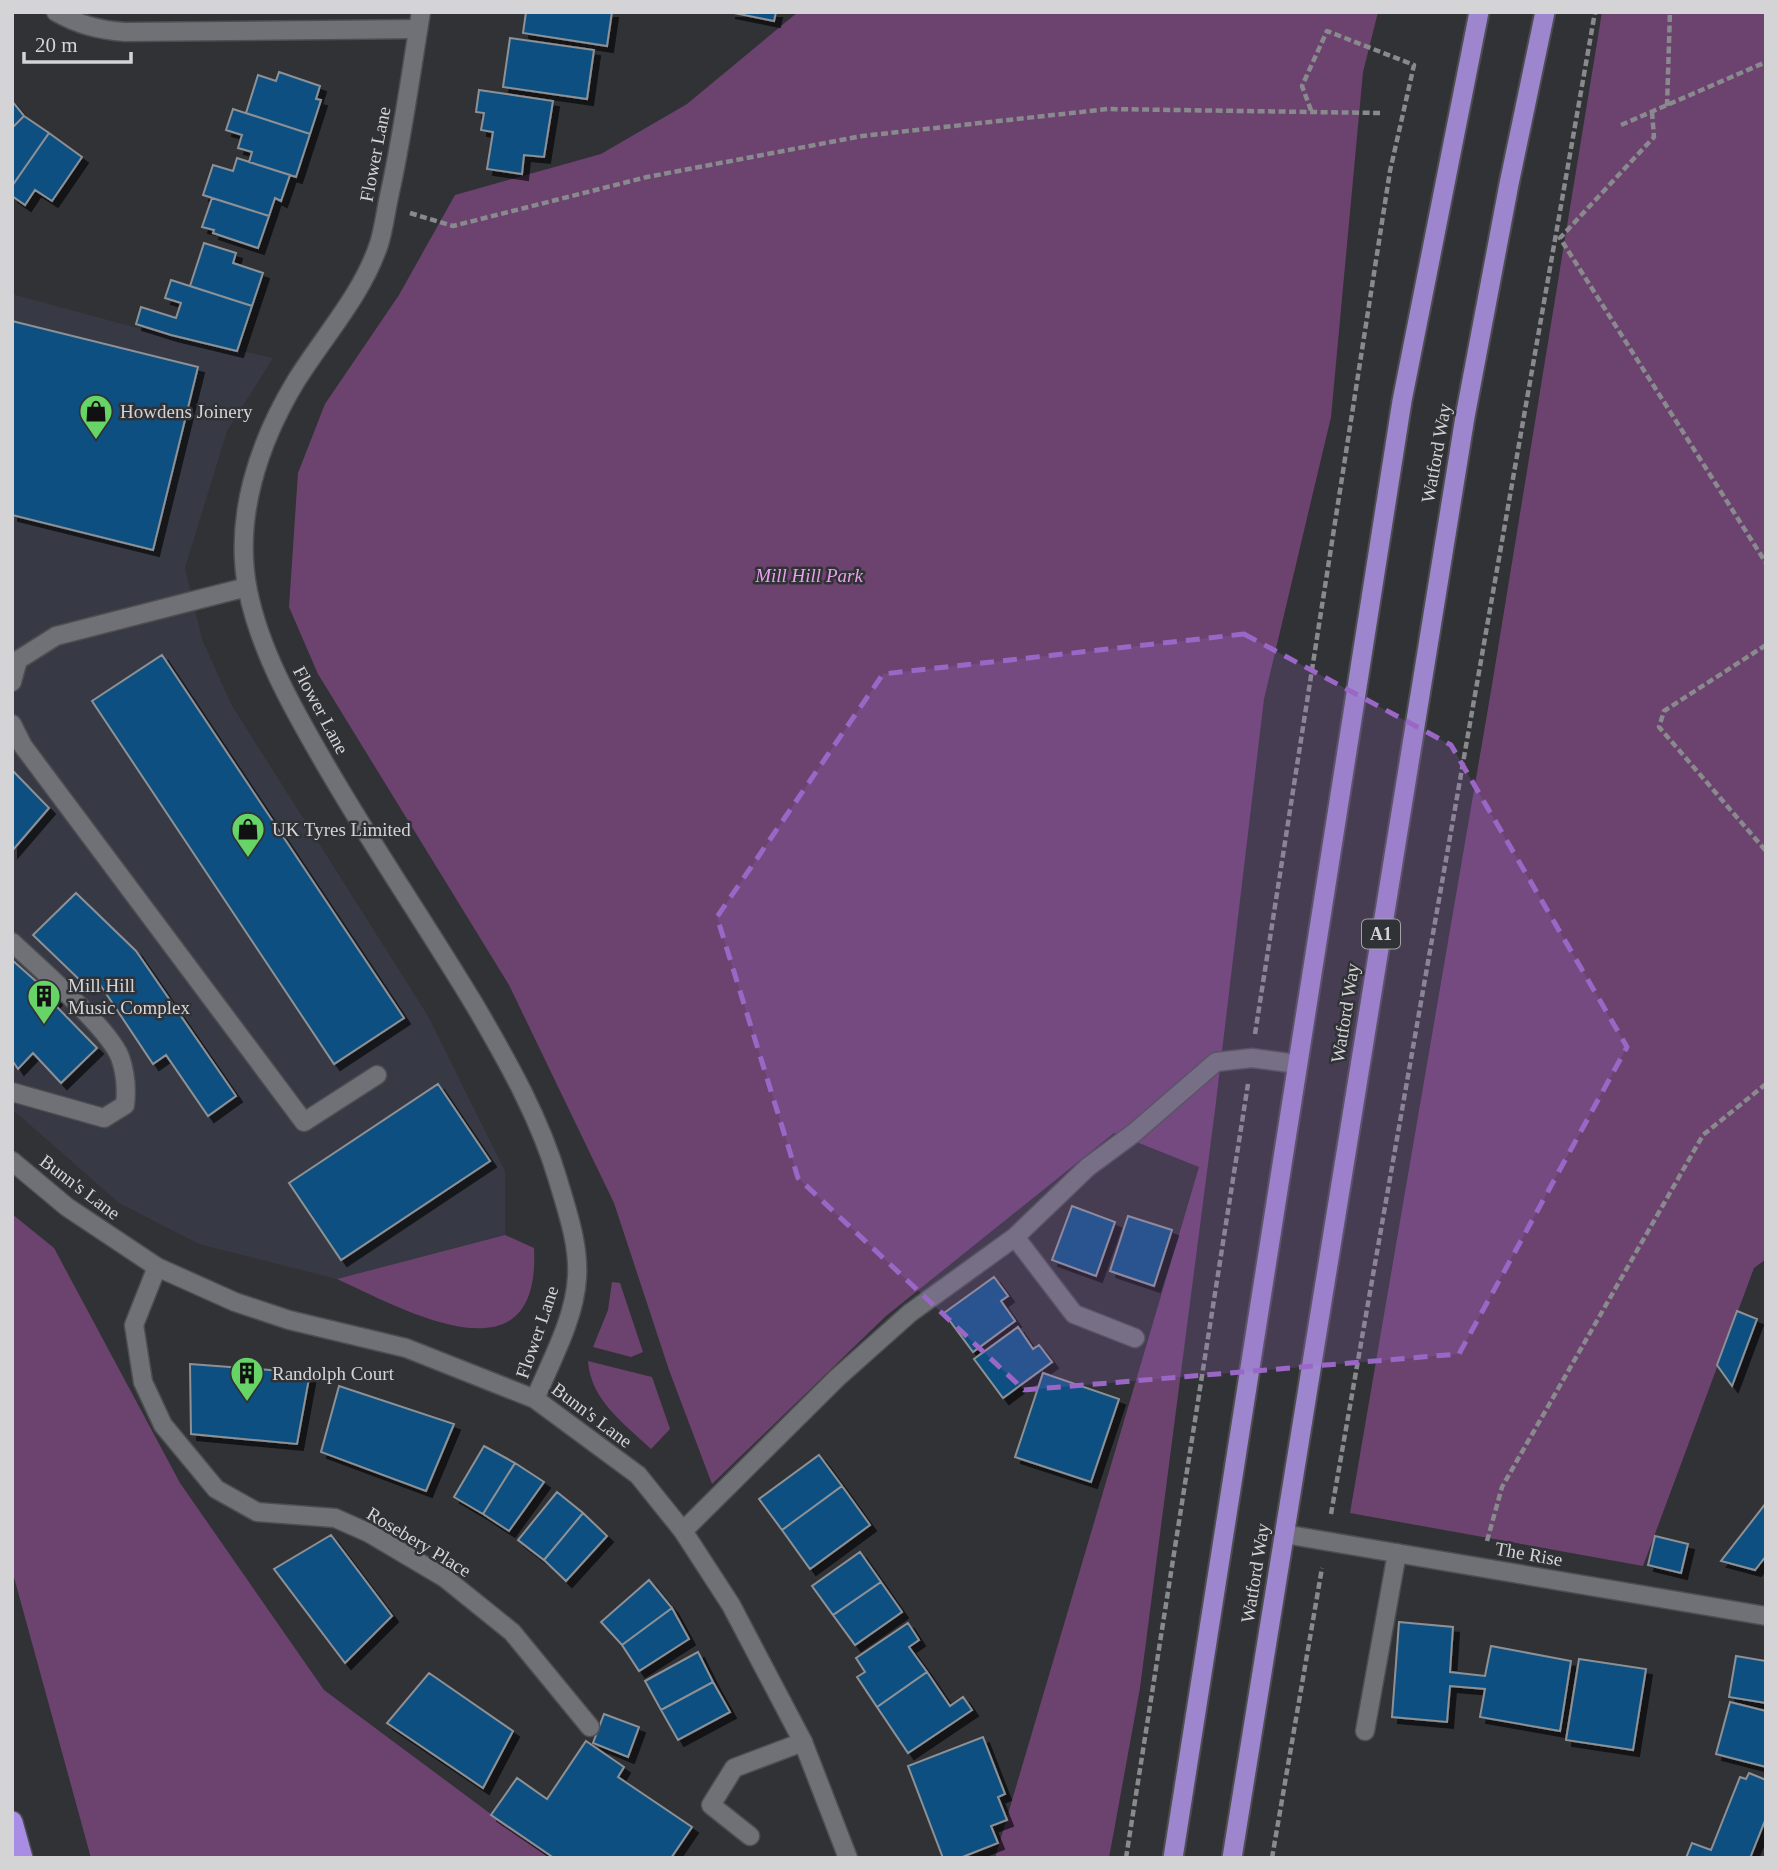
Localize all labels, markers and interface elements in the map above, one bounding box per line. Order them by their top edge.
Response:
scale bar [24,21,131,65]
text: 20 m [35,33,78,57]
street label: Flower Lane [355,105,395,203]
shop icon: Howdens Joinery [77,392,115,441]
place label: Howdens Joinery [120,401,253,422]
street label: Watford Way [1417,401,1455,504]
park label: Mill Hill Park [754,565,863,586]
street label: Flower Lane [289,662,353,758]
shop icon: UK Tyres Limited [229,810,267,859]
place label: UK Tyres Limited [272,819,411,840]
road number: A1 [1362,919,1400,948]
street label: Watford Way [1327,961,1363,1064]
place label: Mill Hill Music Complex [68,975,190,1018]
building icon: Mill Hill Music Complex [25,977,63,1026]
street label: Bunn's Lane [36,1150,124,1224]
street label: Flower Lane [511,1283,563,1381]
building icon: Randolph Court [228,1354,266,1403]
place label: Randolph Court [272,1363,395,1384]
street label: Bunn's Lane [548,1378,636,1452]
street label: Rosebery Place [363,1503,475,1581]
street label: Watford Way [1237,1521,1273,1624]
street label: The Rise [1494,1538,1564,1570]

